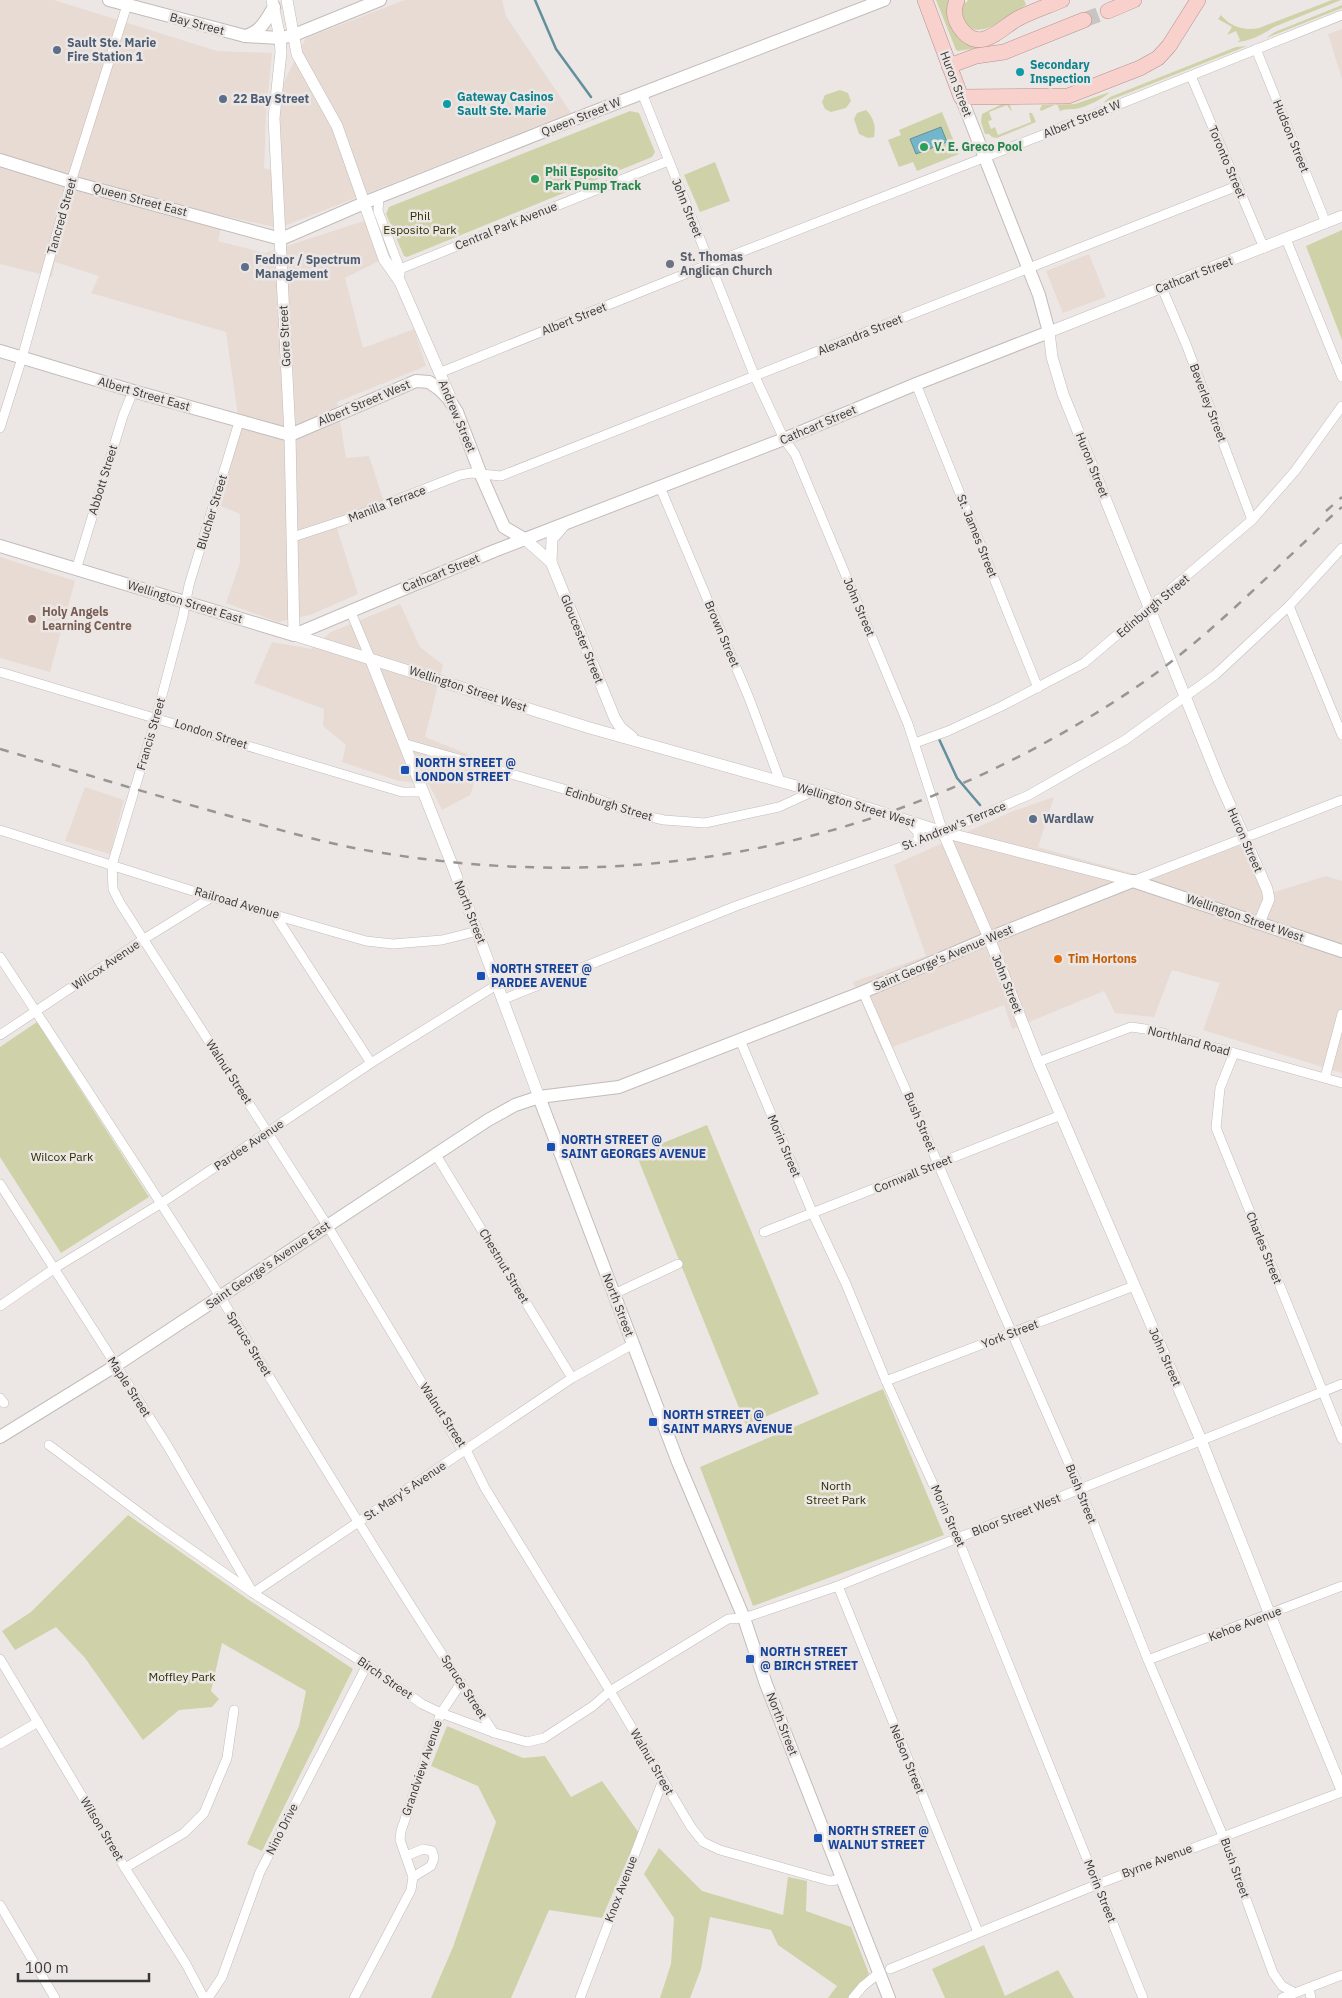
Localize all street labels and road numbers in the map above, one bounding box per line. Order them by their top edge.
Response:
street label: Bay Street [168,9,226,38]
street label: Huron Street [937,49,976,119]
street label: Queen Street W [539,94,623,139]
street label: Albert Street W [1041,96,1123,141]
street label: Hudson Street [1270,97,1313,174]
street label: Toronto Street [1205,123,1249,200]
street label: Tancred Street [43,176,80,256]
street label: John Street [669,176,706,239]
street label: Queen Street East [91,180,189,219]
street label: Central Park Avenue [452,198,560,253]
street label: Cathcart Street [1153,253,1235,296]
street label: Albert Street [539,299,609,338]
street label: Gore Street [275,305,294,367]
street label: Alexandra Street [815,311,904,358]
street label: Beverley Street [1187,362,1230,444]
street label: Albert Street East [96,373,192,414]
street label: Albert Street West [315,376,412,429]
street label: Andrew Street [435,377,479,454]
street label: Cathcart Street [777,402,858,447]
street label: Huron Street [1073,430,1112,500]
street label: Abbott Street [85,443,120,517]
street label: Blucher Street [193,473,230,551]
street label: Manilla Terrace [346,482,428,525]
street label: St. James Street [954,492,1001,580]
street label: Cathcart Street [400,550,482,595]
street label: Edinburgh Street [1113,571,1192,640]
street label: John Street [840,575,879,638]
street label: Wellington Street East [126,577,244,626]
street label: Gloucester Street [558,592,607,685]
street label: Brown Street [702,598,743,669]
street label: Wellington Street West [407,662,529,715]
street label: Francis Street [133,696,168,772]
street label: London Street [173,715,250,752]
street label: Wellington Street West [795,779,917,830]
street label: Edinburgh Street [564,783,655,824]
street label: St. Andrew's Terrace [900,798,1008,853]
street label: Huron Street [1225,805,1266,874]
street label: North Street [452,878,489,946]
street label: Railroad Avenue [193,883,282,922]
street label: Wellington Street West [1185,890,1306,945]
street label: Saint George's Avenue West [871,921,1015,994]
street label: Wilcox Avenue [69,936,143,993]
street label: John Street [989,952,1026,1015]
street label: Northland Road [1146,1022,1232,1059]
street label: Walnut Street [203,1037,256,1107]
street label: Bush Street [901,1090,940,1154]
street label: Morin Street [765,1112,804,1179]
street label: Pardee Avenue [211,1116,287,1173]
street label: Cornwall Street [871,1151,954,1196]
street label: Charles Street [1243,1210,1286,1286]
street label: Saint George's Avenue East [203,1217,333,1312]
street label: Chestnut Street [476,1226,533,1306]
street label: North Street [600,1271,637,1339]
street label: Spruce Street [224,1309,275,1379]
street label: York Street [979,1316,1040,1351]
street label: John Street [1146,1325,1185,1388]
street label: Maple Street [104,1354,154,1420]
street label: Walnut Street [417,1380,470,1450]
street label: St. Mary's Avenue [361,1457,449,1524]
street label: Bush Street [1063,1462,1100,1526]
street label: Morin Street [928,1482,969,1549]
street label: Bloor Street West [969,1490,1062,1539]
street label: Kehoe Avenue [1206,1603,1284,1644]
street label: Spruce Street [438,1652,491,1722]
street label: Birch Street [355,1653,416,1702]
street label: North Street [764,1690,801,1758]
street label: Grandview Avenue [398,1718,445,1818]
street label: Nelson Street [887,1722,928,1796]
street label: Walnut Street [627,1726,677,1797]
street label: Wilson Street [77,1794,127,1864]
street label: Nino Drive [262,1800,301,1857]
street label: Bush Street [1218,1836,1253,1900]
street label: Byrne Avenue [1119,1840,1195,1881]
street label: Knox Avenue [601,1853,640,1924]
street label: Morin Street [1081,1857,1120,1924]

